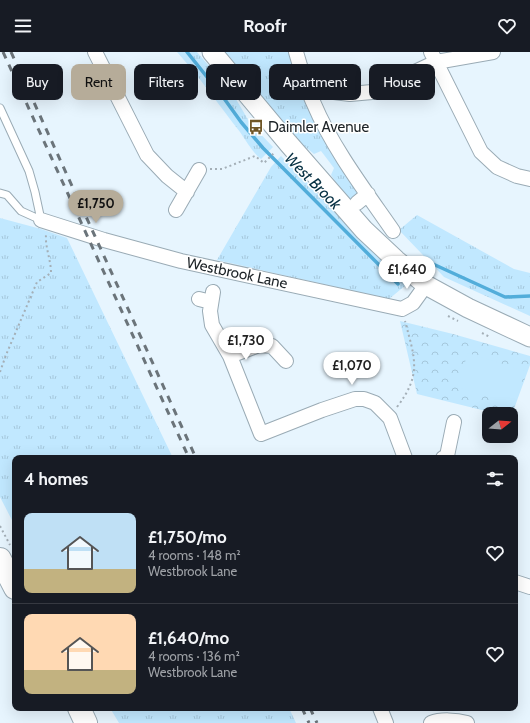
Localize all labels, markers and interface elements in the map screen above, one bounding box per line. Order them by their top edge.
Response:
icon: menu [12,15,34,37]
text: Roofr [243,15,287,37]
icon: heart [496,15,518,37]
chip: Buy [12,64,63,100]
chip: Rent [71,64,126,100]
chip: Filters [134,64,198,100]
chip: New [206,64,261,100]
chip: Apartment [269,64,361,100]
chip: House [369,64,435,100]
bus stop icon: Daimler Avenue [247,118,265,136]
place label: Daimler Avenue [268,118,369,136]
water label: West Brook [281,149,346,214]
pin: £1,750 [63,190,129,224]
text: £1,750 [77,195,115,211]
street label: Westbrook Lane [185,254,289,293]
pin: £1,640 [374,256,440,290]
text: £1,640 [387,261,427,277]
pin: £1,730 [213,327,279,361]
text: £1,730 [227,332,265,348]
pin: £1,070 [319,352,385,386]
text: £1,070 [332,357,372,373]
north arrow [482,407,518,443]
map controls [482,407,518,443]
icon: filters [484,468,506,490]
text: 4 homes [24,469,88,489]
text: £1,750/mo [148,527,227,547]
icon: home [56,529,104,577]
icon: heart [484,542,506,564]
text: 4 rooms · 148 m² [148,547,241,563]
text: Westbrook Lane [148,563,237,579]
text: £1,640/mo [148,628,229,648]
icon: home [56,630,104,678]
icon: heart [484,643,506,665]
text: 4 rooms · 136 m² [148,648,240,664]
text: Westbrook Lane [148,664,237,680]

